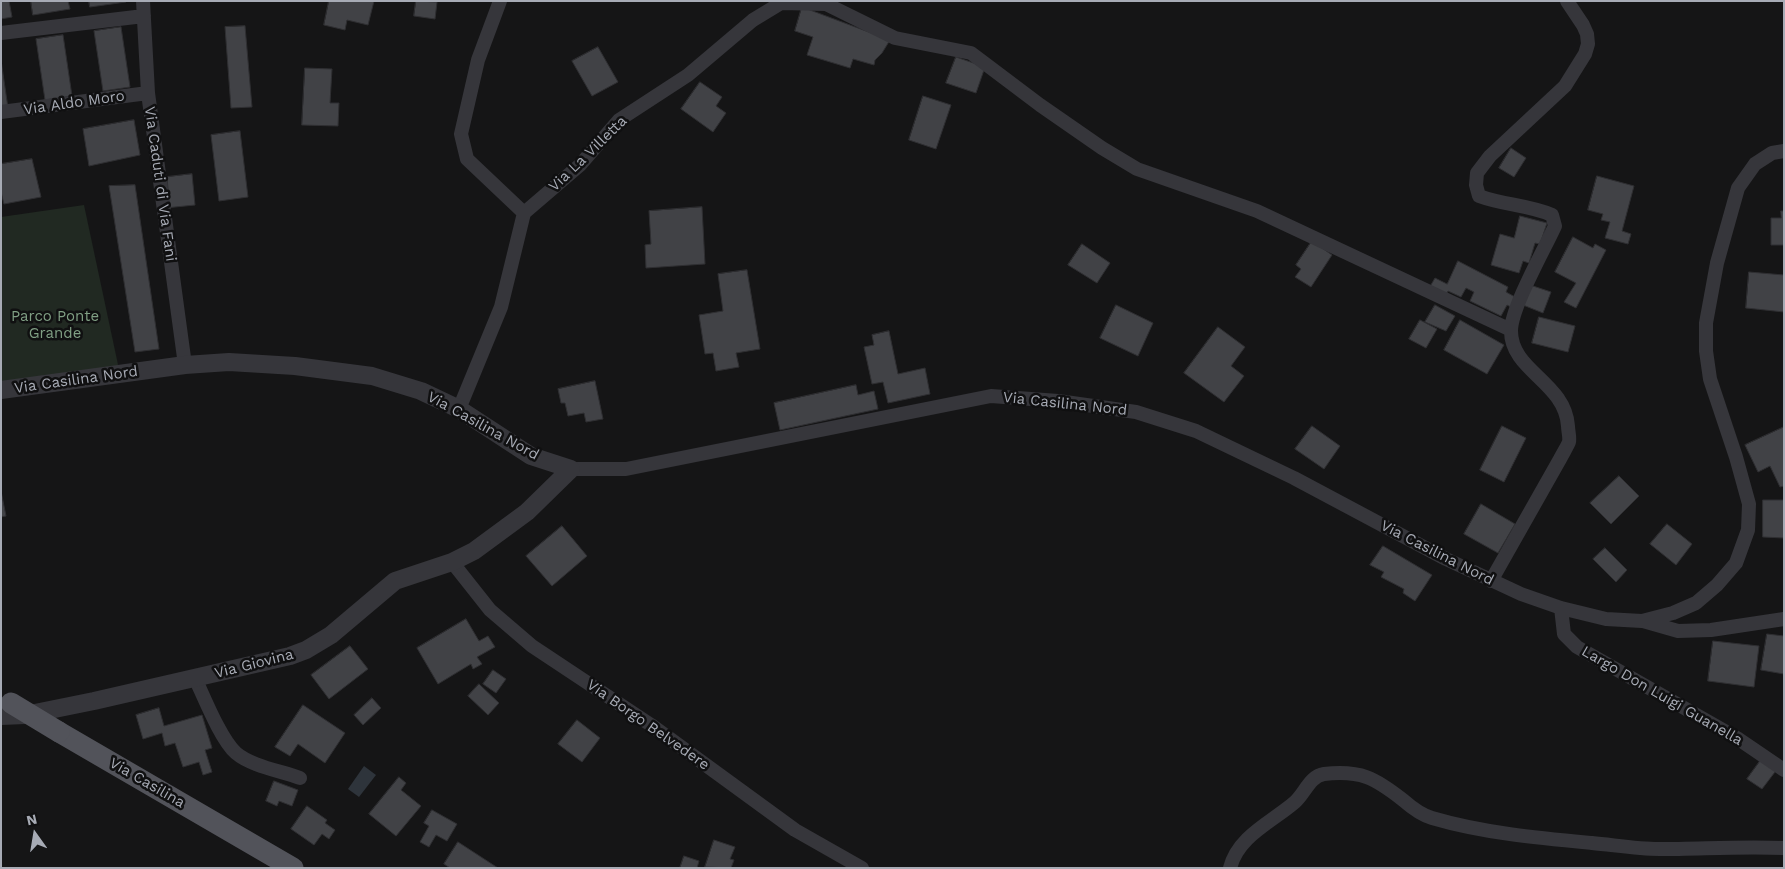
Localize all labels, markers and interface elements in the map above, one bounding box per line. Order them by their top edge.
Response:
street label: Via Aldo Moro [22,87,126,119]
street label: Via Caduti di Via Fani [140,105,180,263]
street label: Via La Villetta [545,112,631,196]
park label: Parco Ponte Grande [11,308,99,343]
street label: Via Casilina Nord [13,362,139,398]
street label: Via Casilina Nord [424,388,542,464]
street label: Via Casilina Nord [1002,389,1128,419]
street label: Via Casilina Nord [1377,517,1497,589]
street label: Largo Don Luigi Guanella [1578,642,1746,750]
street label: Via Giovina [213,646,295,682]
street label: Via Borgo Belvedere [583,676,713,774]
street label: Via Casilina [106,754,188,812]
north arrow [10,809,60,859]
text: N [25,810,38,828]

